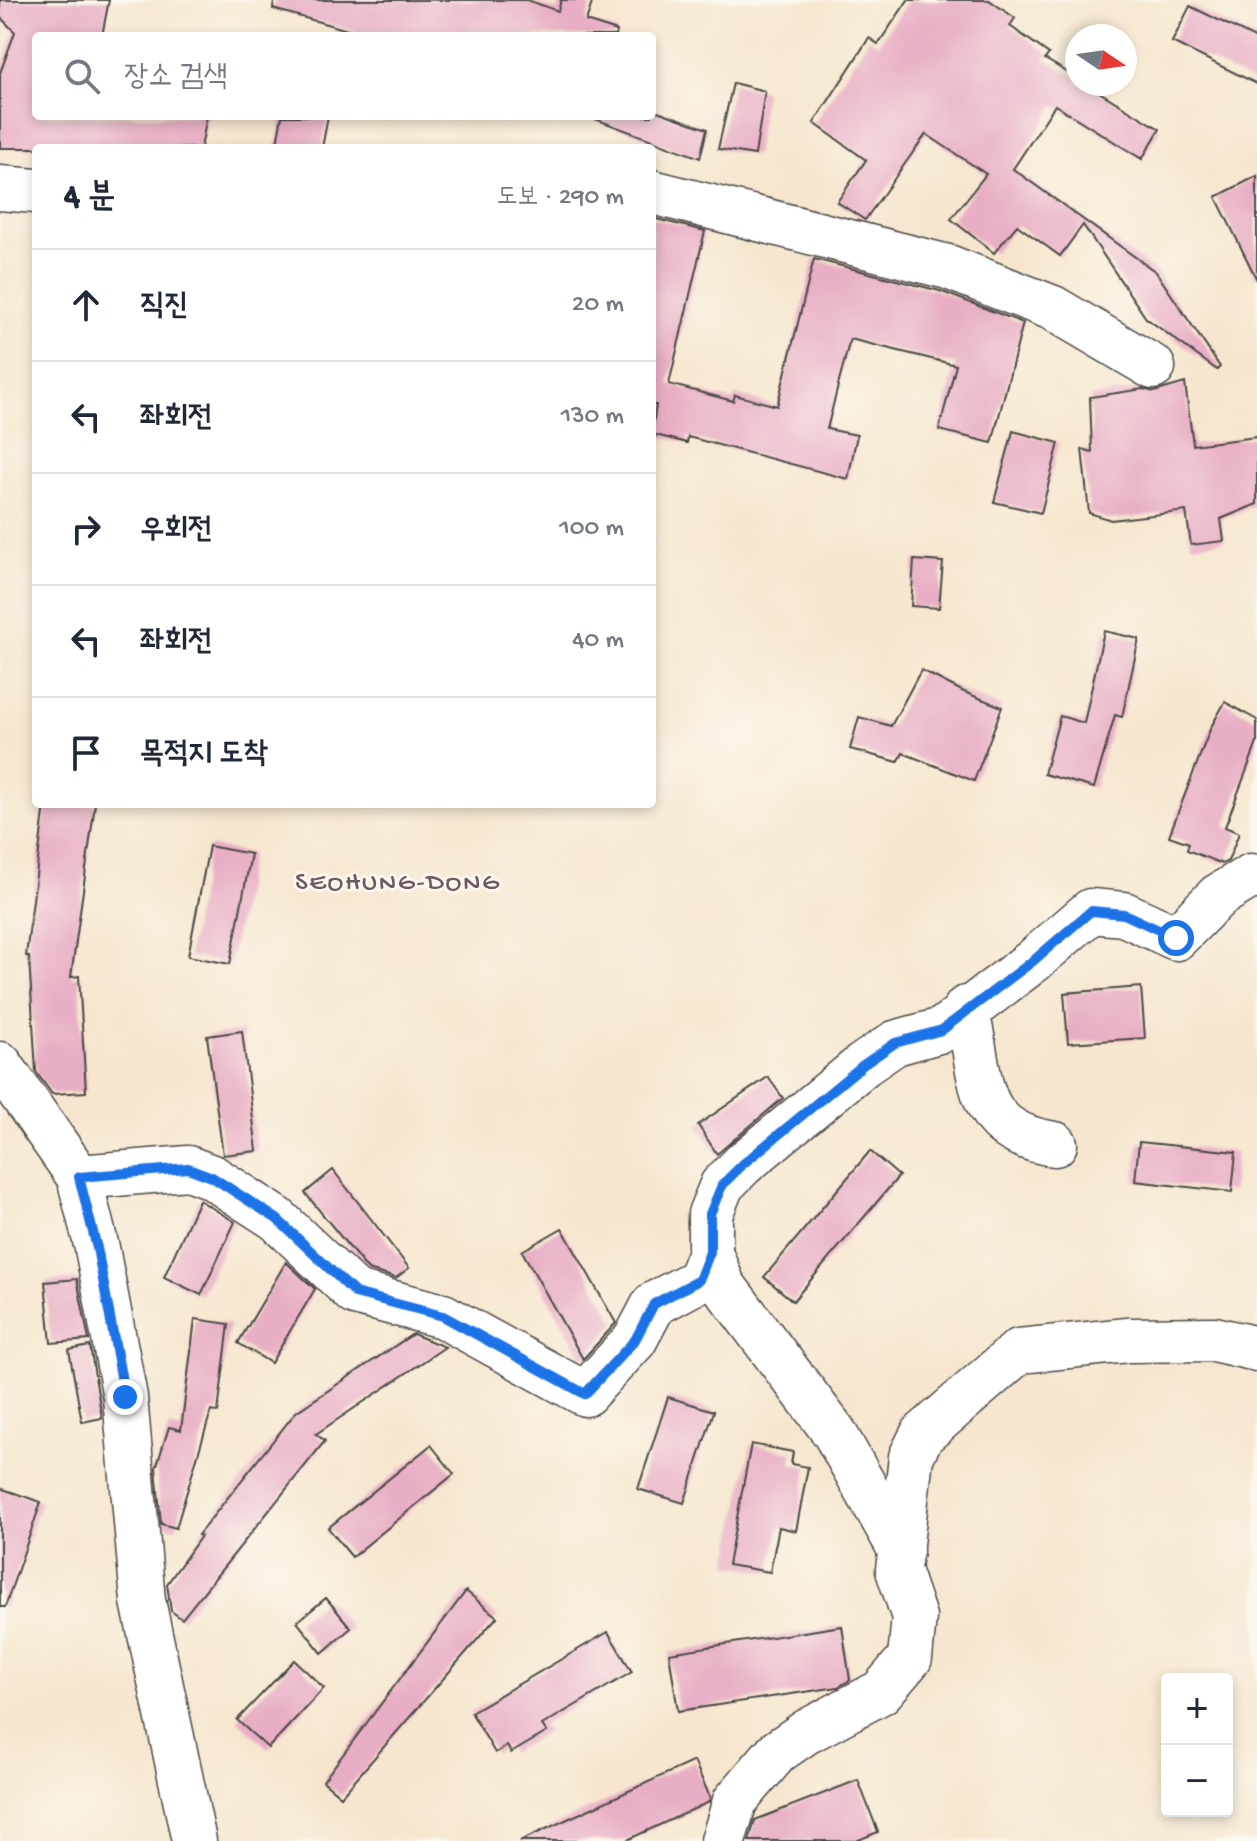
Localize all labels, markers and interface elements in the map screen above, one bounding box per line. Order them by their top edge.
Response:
north arrow [1065,24,1137,96]
search box [32,32,656,120]
icon: search [60,54,104,98]
text: 장소 검색 [124,61,228,96]
text: 4 분 [64,179,116,219]
text: 도보 · 290 m [497,183,624,214]
icon: ahead [64,283,108,327]
text: 직진 [140,290,188,325]
text: 20 m [572,290,624,321]
icon: left [64,395,108,439]
text: 좌회전 [140,402,212,437]
text: 130 m [561,402,624,433]
icon: right [64,507,108,551]
text: 우회전 [140,514,212,549]
text: 100 m [559,514,624,545]
icon: left [64,619,108,663]
text: 좌회전 [140,626,212,661]
text: 40 m [572,626,624,657]
icon: arrive [64,731,108,775]
text: 목적지 도착 [140,738,268,773]
district label: SEOHUNG-DONG [295,869,501,900]
route start [1158,920,1194,956]
route end [107,1379,143,1415]
map controls [1161,1673,1233,1817]
button: + [1161,1673,1233,1745]
button: − [1161,1745,1233,1817]

